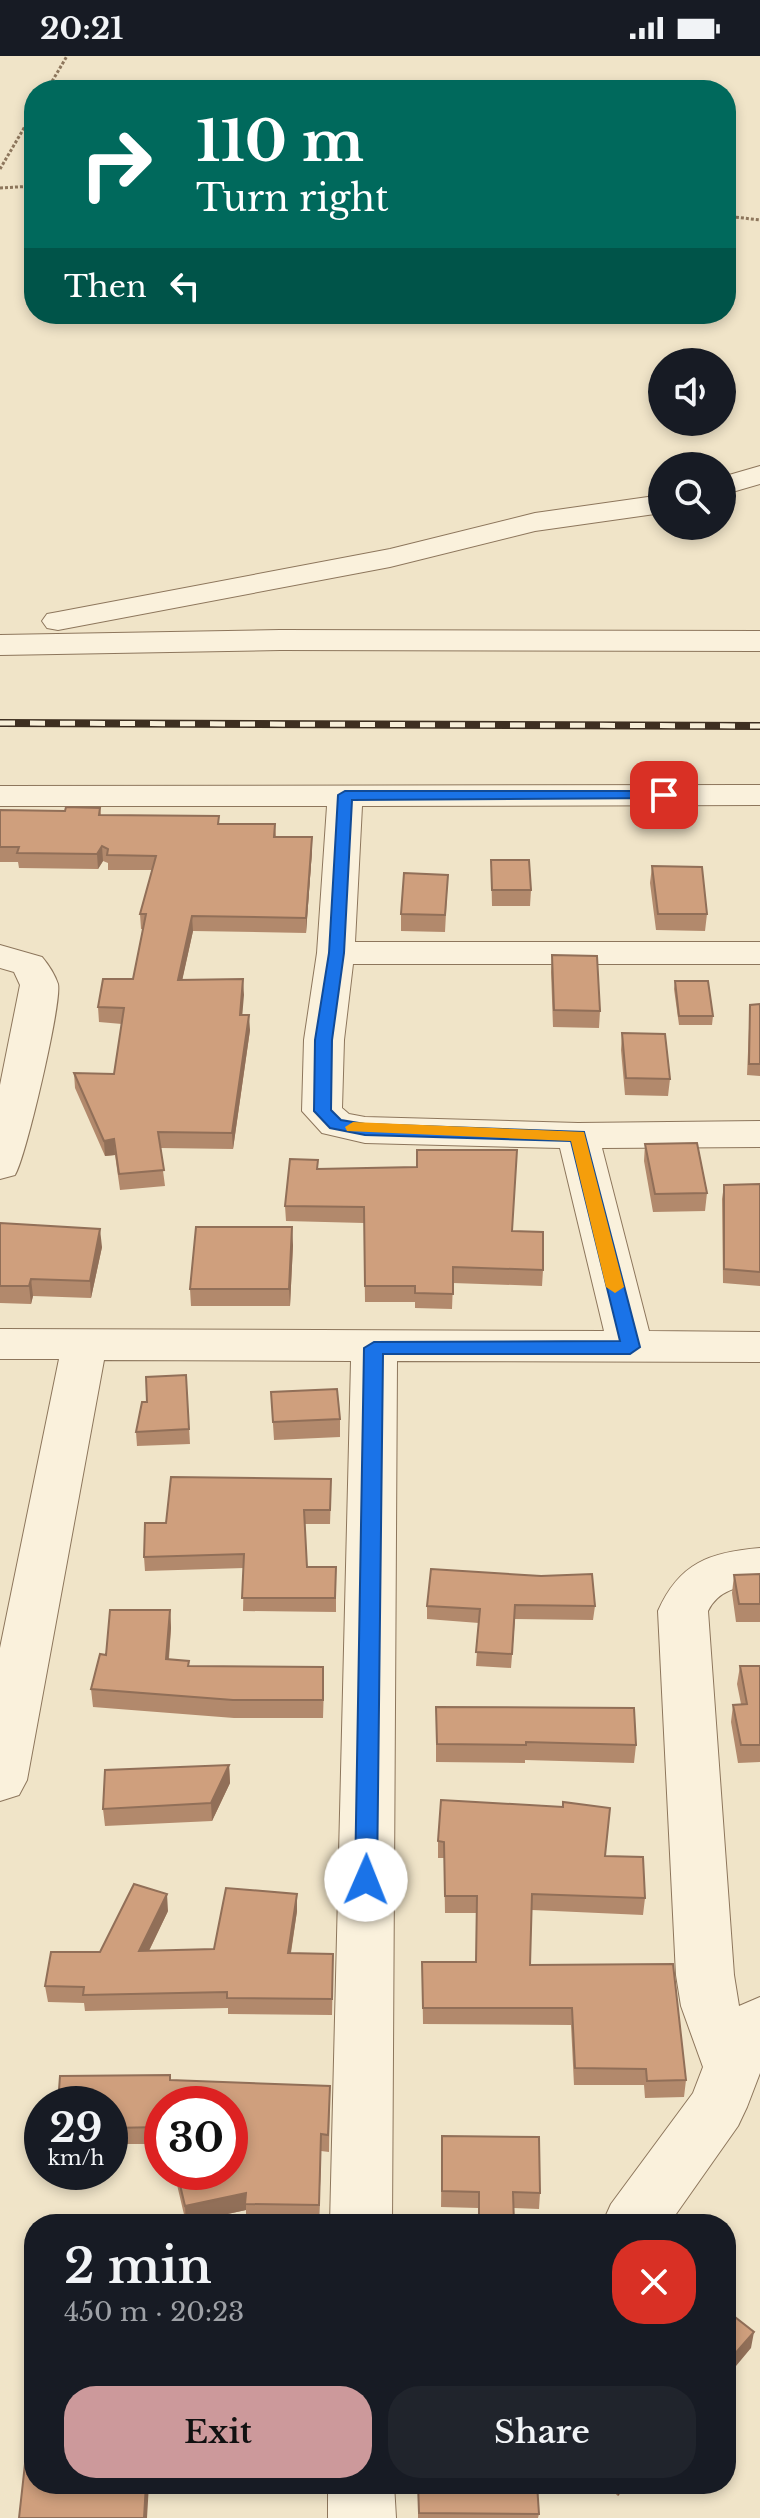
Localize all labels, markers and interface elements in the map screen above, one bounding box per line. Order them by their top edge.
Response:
text: 20:21 [40,10,123,47]
text: 110 m [196,107,364,176]
icon: right [64,112,168,216]
text: Turn right [196,176,389,221]
icon: left [163,264,207,308]
text: Then [64,268,147,305]
map controls [648,348,736,540]
button: sound [648,348,736,436]
button: search [648,452,736,540]
pin [630,761,698,829]
icon: arrive [642,773,686,817]
position arrow [324,1838,408,1922]
speed limit sign: 30 [144,2086,248,2190]
text: 29 [50,2103,103,2153]
text: km/h [48,2146,104,2170]
text: 2 min [64,2236,212,2296]
button: close [612,2240,696,2324]
text: 450 m · 20:23 [64,2296,244,2328]
button: Exit [64,2386,372,2478]
button: Share [388,2386,696,2478]

